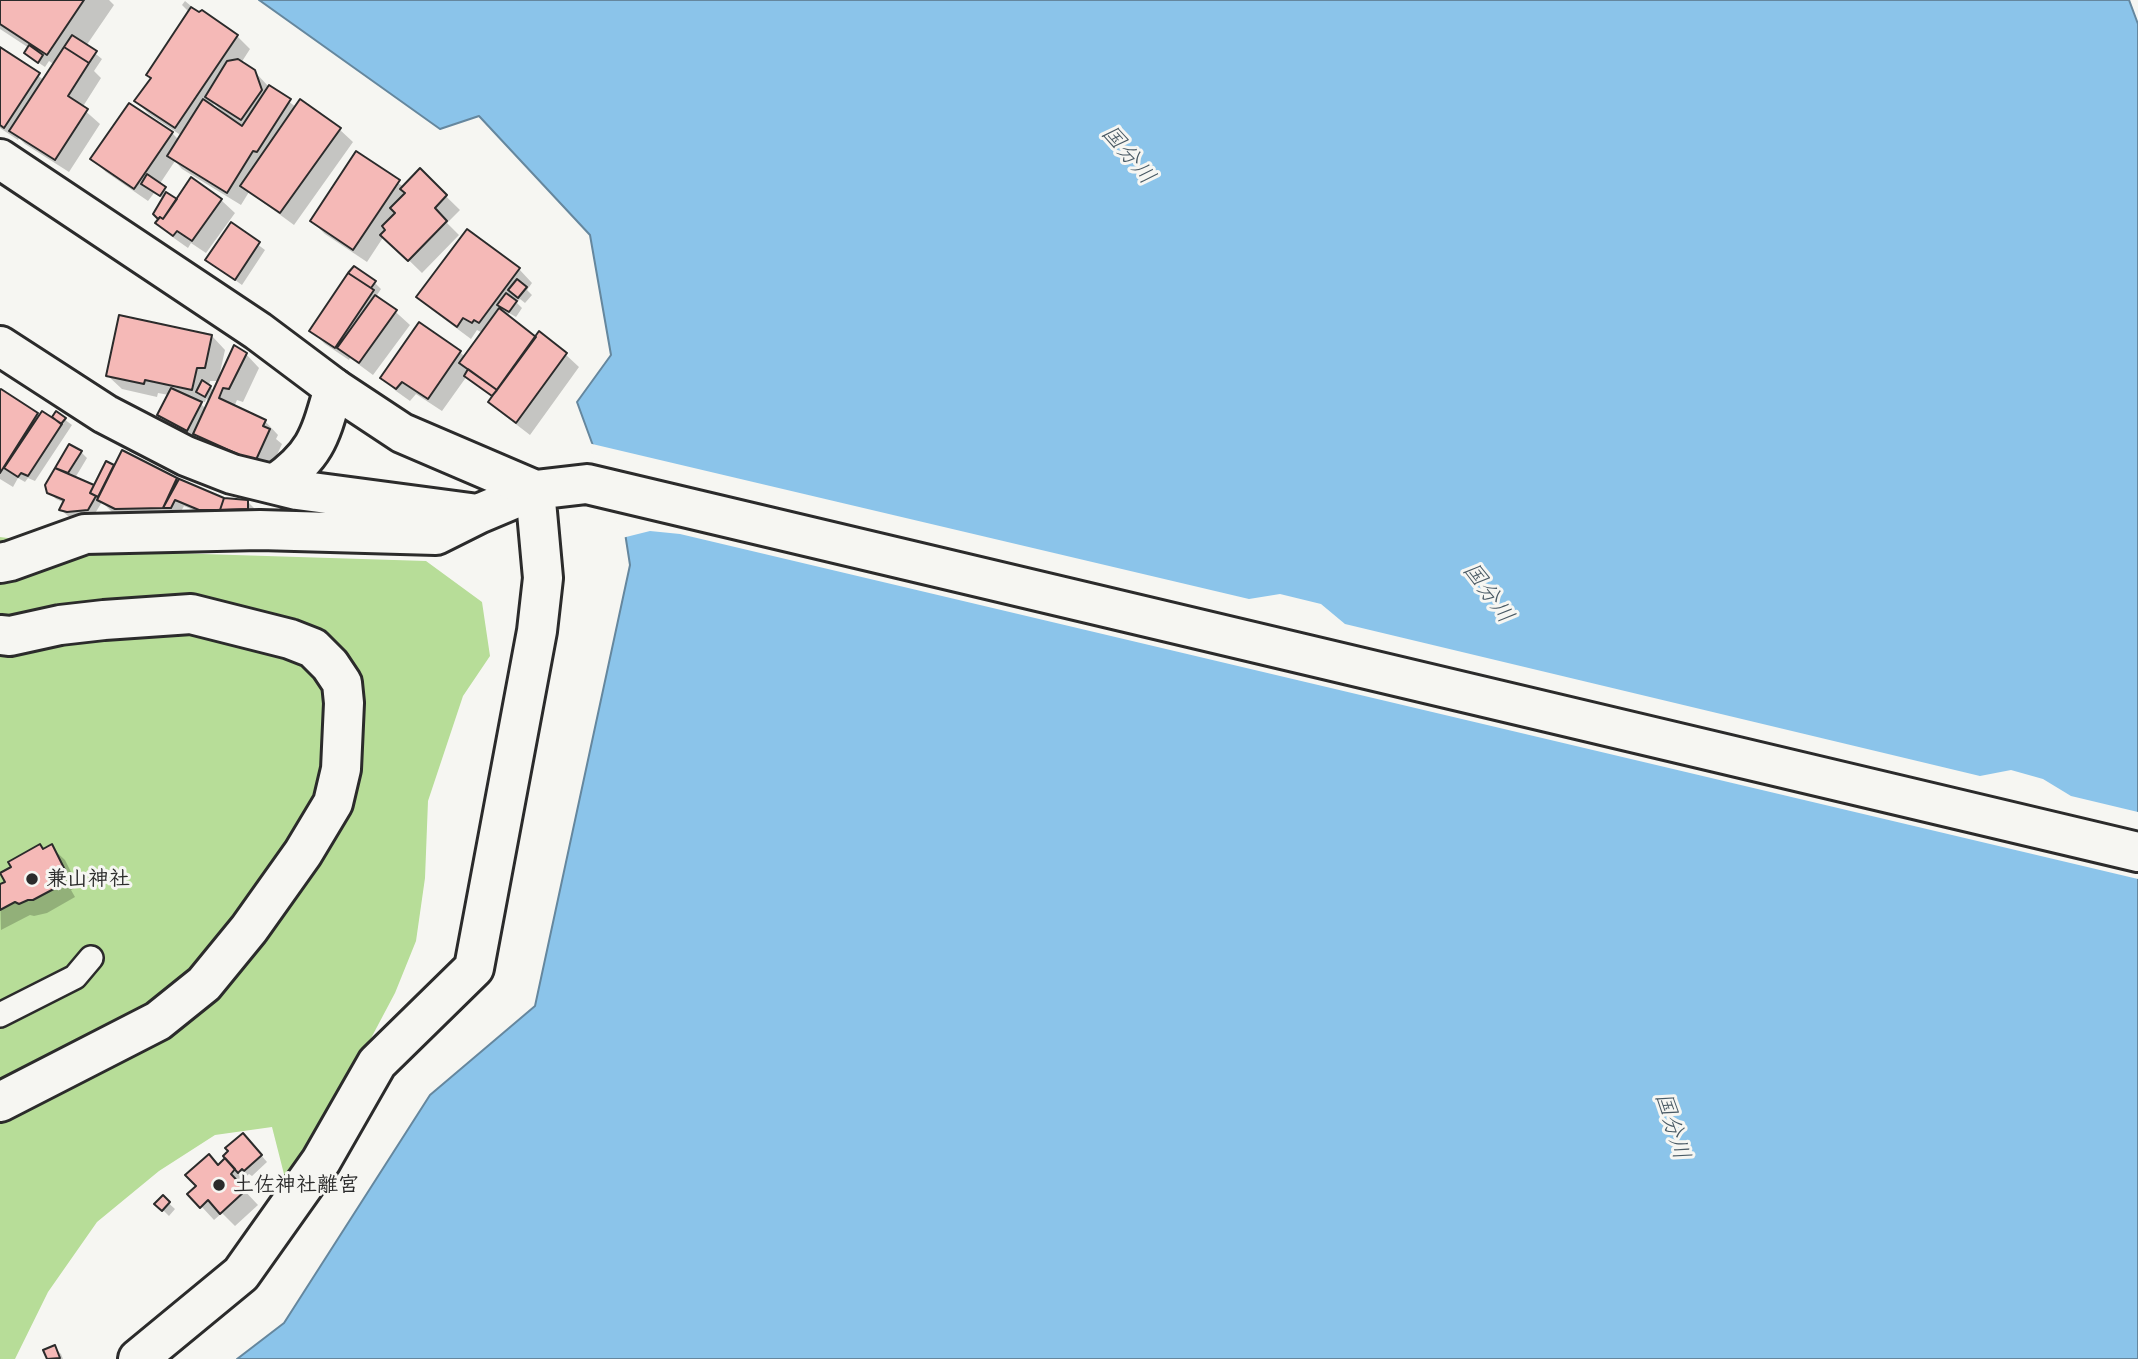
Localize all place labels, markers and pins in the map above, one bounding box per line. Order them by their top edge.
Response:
place label: 兼山神社 [46,866,130,892]
marker: 兼山神社 [24,871,40,887]
place label: 土佐神社離宮 [233,1172,359,1198]
marker: 土佐神社離宮 [211,1177,227,1193]

